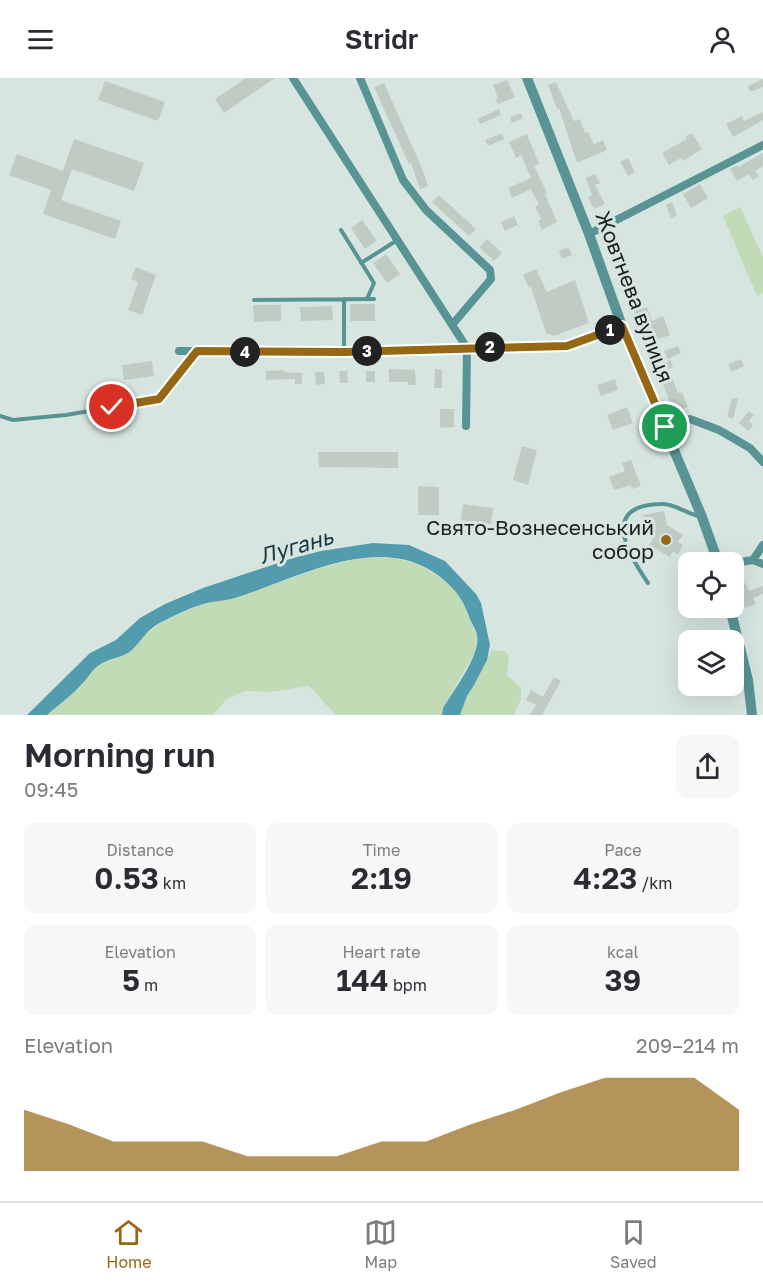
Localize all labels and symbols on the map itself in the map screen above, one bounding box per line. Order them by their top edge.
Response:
street label: Жовтнева вулиця [590,207,680,386]
pin: 1 [595,315,625,345]
pin: 2 [475,332,505,362]
pin: 3 [352,336,382,366]
pin: 4 [230,337,260,367]
pin [86,381,137,432]
pin [639,401,690,452]
place label: Свято-Вознесенський собор [426,514,654,564]
water label: Лугань [256,522,337,569]
marker: Свято-Вознесенський собор [659,533,673,547]

